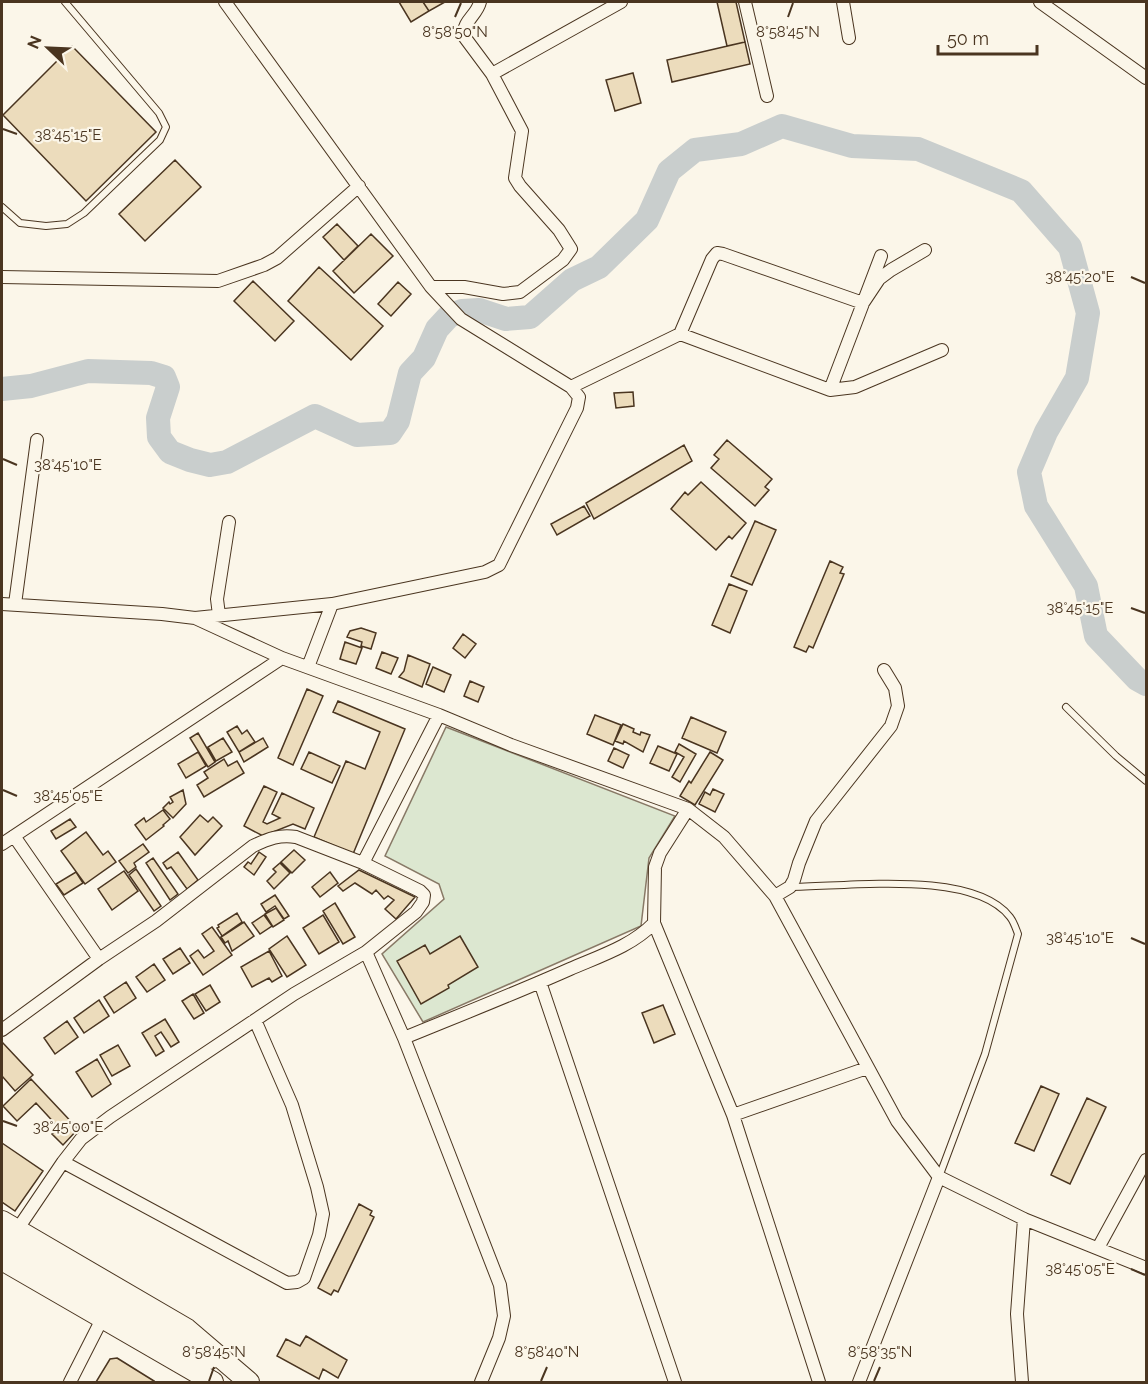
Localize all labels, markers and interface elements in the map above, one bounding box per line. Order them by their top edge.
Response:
north arrow [18,18,78,78]
scale bar [938,18,1037,56]
text: 8°58'50"N [422,23,488,41]
text: 8°58'45"N [756,23,820,41]
text: 50 m [947,28,989,49]
text: N [24,33,46,52]
text: 38°45'15"E [34,126,102,144]
text: 38°45'20"E [1045,268,1115,286]
text: 38°45'10"E [34,456,102,474]
text: 38°45'15"E [1046,599,1114,617]
text: 38°45'05"E [33,787,103,805]
text: 38°45'10"E [1046,929,1114,947]
text: 38°45'00"E [33,1118,103,1136]
text: 38°45'05"E [1045,1260,1115,1278]
text: 8°58'45"N [182,1343,246,1361]
text: 8°58'40"N [515,1343,579,1361]
text: 8°58'35"N [848,1343,912,1361]

